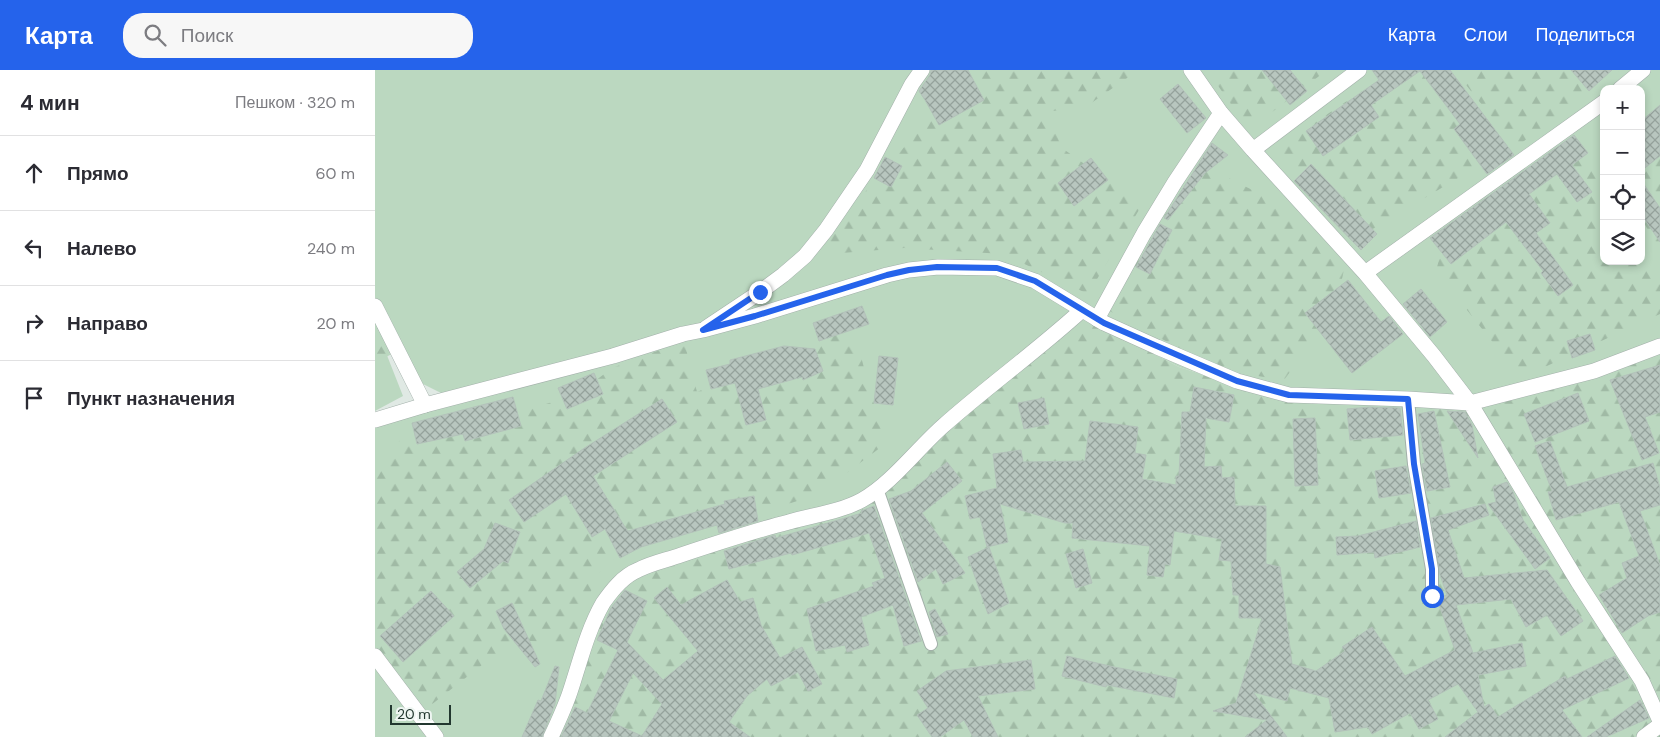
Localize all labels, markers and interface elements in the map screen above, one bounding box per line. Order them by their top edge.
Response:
search box [123,13,473,58]
text: Карта [25,20,93,51]
icon: search [141,21,169,49]
text: Поиск [181,23,233,48]
text: Карта [1388,23,1436,47]
text: Слои [1464,23,1508,47]
text: Поделиться [1536,23,1635,47]
map controls [1600,85,1645,265]
button: + [1600,85,1645,130]
text: 4 мин [20,89,80,117]
text: Пешком · 320 m [235,92,355,113]
button: − [1600,130,1645,175]
icon: ahead [20,159,48,187]
text: Прямо [67,161,129,186]
text: 60 m [315,163,355,184]
button: locate [1600,175,1645,220]
button: layers [1600,220,1645,265]
icon: left [20,234,48,262]
text: Налево [67,236,137,261]
text: 240 m [307,238,355,259]
route end [749,281,772,304]
icon: right [20,309,48,337]
text: Направо [67,311,148,336]
text: 20 m [316,313,355,334]
icon: arrive [20,384,48,412]
text: Пункт назначения [67,386,235,411]
route start [1421,585,1444,608]
scale bar [390,702,451,725]
text: 20 m [397,705,431,723]

